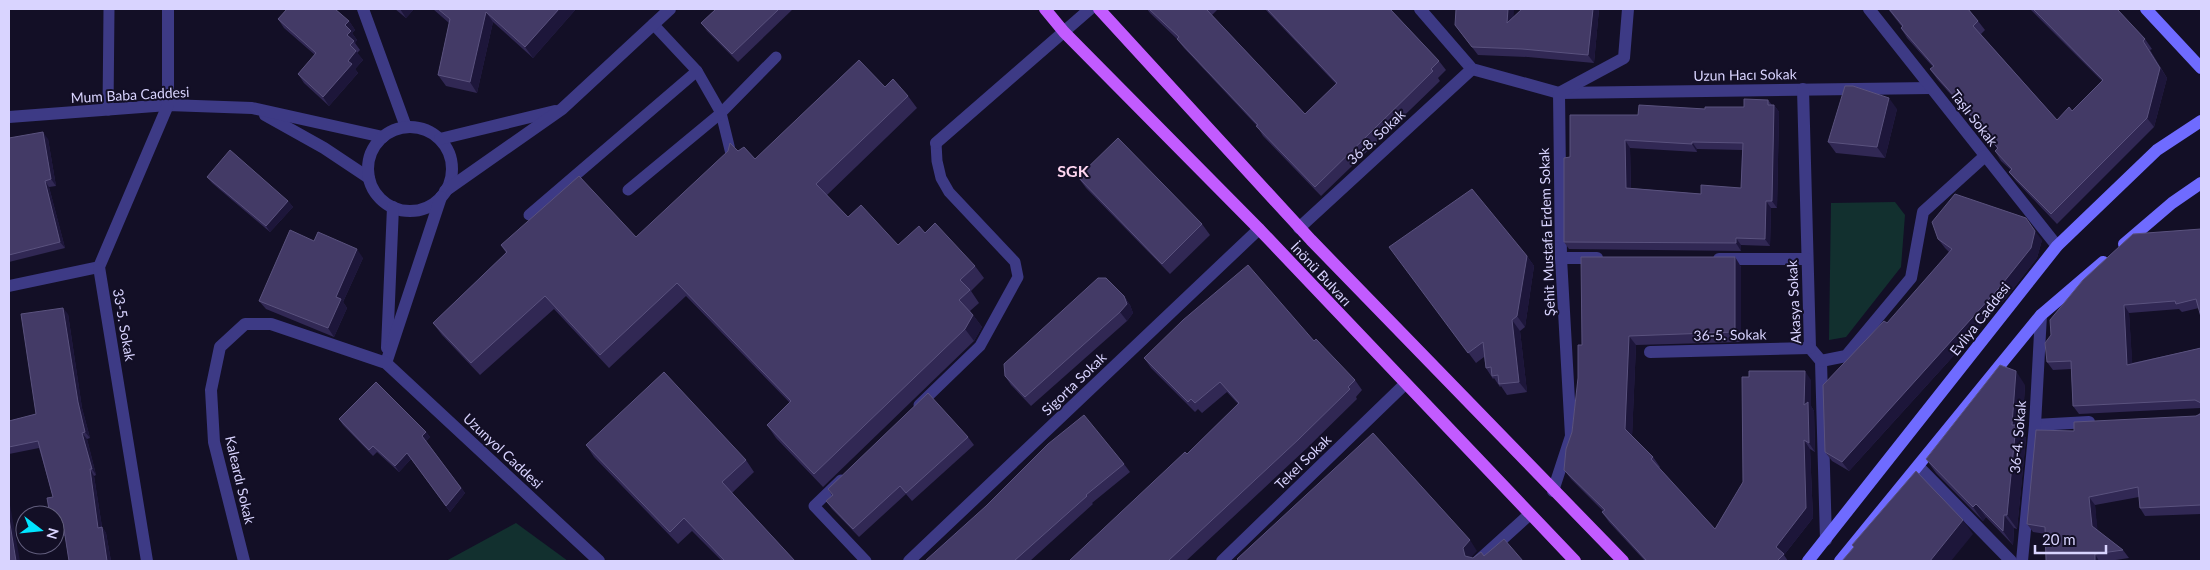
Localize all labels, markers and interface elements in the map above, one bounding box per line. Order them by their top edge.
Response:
street label: Uzun Hacı Sokak [1693,65,1798,84]
street label: Mum Baba Caddesi [70,83,190,106]
street label: Taşlı Sokak [1947,86,2002,150]
street label: 36-8. Sokak [1343,105,1409,168]
street label: Şehit Mustafa Erdem Sokak [1535,147,1558,316]
district label: SGK [1057,161,1090,180]
street label: İnönü Bulvarı [1287,238,1355,309]
street label: Akasya Sokak [1783,259,1804,344]
street label: Evliya Caddesi [1946,279,2013,359]
street label: 33-5. Sokak [110,287,139,363]
street label: 36-5. Sokak [1693,325,1768,344]
street label: Sigorta Sokak [1038,348,1110,419]
street label: 36-4. Sokak [2006,399,2029,474]
street label: Uzunyol Caddesi [460,409,547,492]
street label: Tekel Sokak [1271,430,1335,493]
street label: Kaleardı Sokak [222,434,259,527]
north arrow [15,505,65,555]
scale bar [2035,522,2106,554]
text: N [43,526,63,541]
text: 20 m [2042,530,2076,548]

